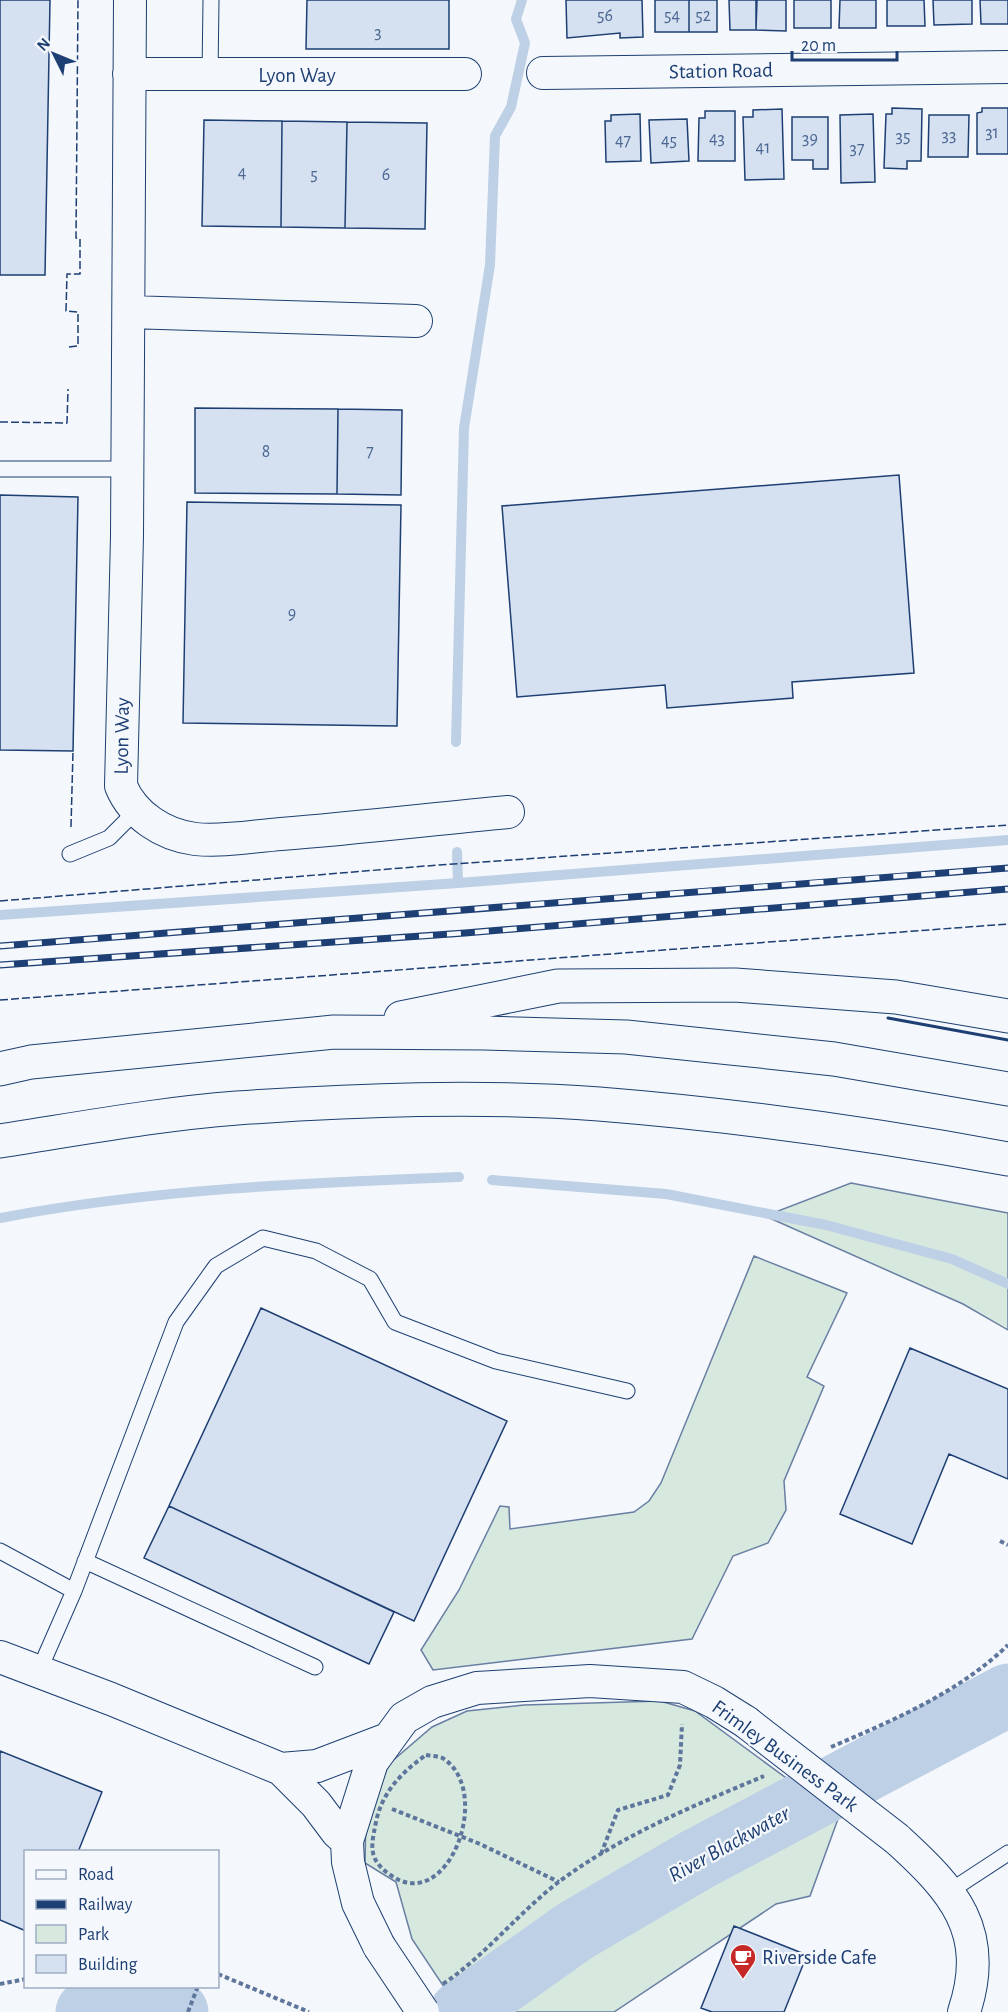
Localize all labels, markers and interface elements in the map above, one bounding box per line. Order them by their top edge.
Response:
house number: 56 [597,7,613,25]
house number: 54 [664,7,680,25]
house number: 52 [695,7,711,25]
north arrow [24,24,84,84]
house number: 3 [374,24,382,42]
scale bar [792,24,897,62]
text: N [34,35,53,54]
text: 20 m [801,37,836,55]
street label: Station Road [669,60,773,82]
street label: Lyon Way [258,65,336,86]
house number: 31 [985,124,999,142]
house number: 33 [942,127,956,145]
house number: 35 [896,128,910,146]
house number: 43 [709,130,725,148]
house number: 39 [802,130,818,148]
house number: 47 [615,132,631,150]
house number: 45 [661,132,677,150]
house number: 41 [756,139,770,157]
house number: 37 [850,140,864,158]
house number: 4 [238,164,247,182]
house number: 5 [310,166,318,184]
house number: 6 [382,166,390,184]
house number: 8 [262,443,270,461]
house number: 7 [366,443,374,461]
house number: 9 [288,605,296,623]
street label: Lyon Way [111,697,133,775]
street label: Frimley Business Park [708,1696,862,1816]
water label: River Blackwater [665,1801,794,1886]
legend [24,1850,219,1988]
text: Road [78,1866,114,1884]
text: Railway [78,1896,133,1914]
text: Park [78,1926,110,1944]
cafe icon: Riverside Cafe [728,1942,758,1980]
place label: Riverside Cafe [762,1947,877,1968]
text: Building [78,1956,138,1974]

